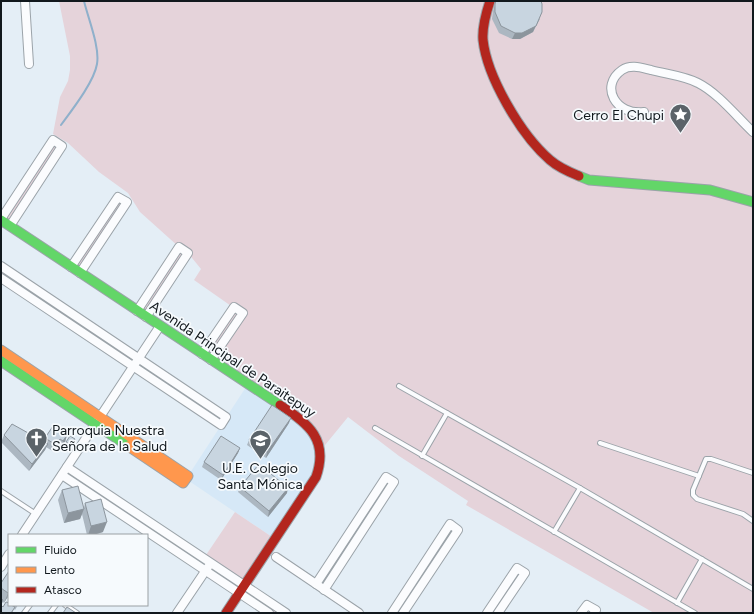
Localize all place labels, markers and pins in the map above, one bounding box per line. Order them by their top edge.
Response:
place icon: Cerro El Chupi [667,102,693,135]
place label: Cerro El Chupi [573,107,664,124]
place label: Parroquia Nuestra Señora de la Salud [52,422,167,455]
church icon: Parroquia Nuestra Señora de la Salud [24,425,50,458]
school or university icon: U.E. Colegio Santa Mónica [247,427,273,460]
place label: U.E. Colegio Santa Mónica [217,460,303,493]

